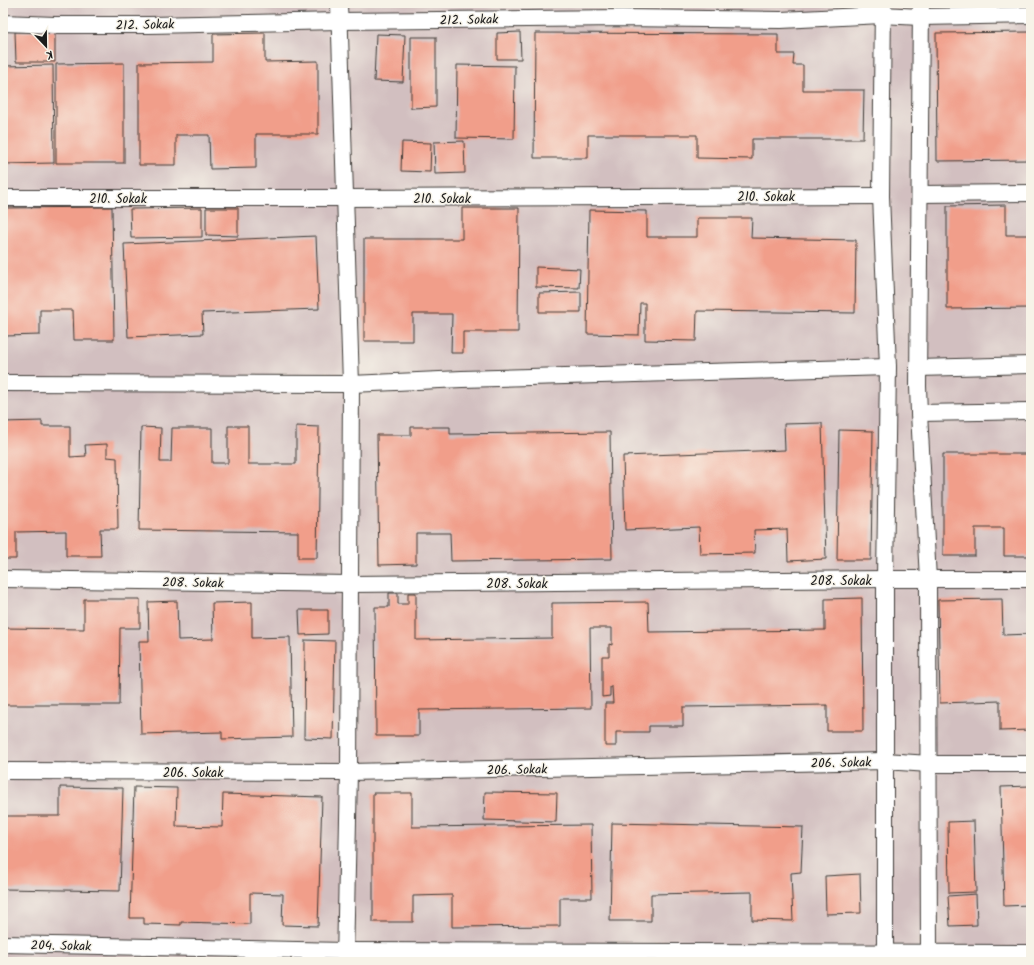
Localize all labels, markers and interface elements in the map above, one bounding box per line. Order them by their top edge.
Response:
street label: 212. Sokak [440,9,499,32]
street label: 212. Sokak [116,14,175,37]
north arrow [26,26,66,66]
text: K [43,45,56,64]
street label: 210. Sokak [737,187,796,208]
street label: 210. Sokak [89,189,148,210]
street label: 210. Sokak [413,189,472,210]
street label: 208. Sokak [810,571,873,592]
street label: 208. Sokak [162,572,225,595]
street label: 208. Sokak [486,574,549,595]
street label: 206. Sokak [811,752,872,775]
street label: 206. Sokak [487,759,548,782]
street label: 206. Sokak [163,763,224,784]
street label: 204. Sokak [30,935,92,958]

